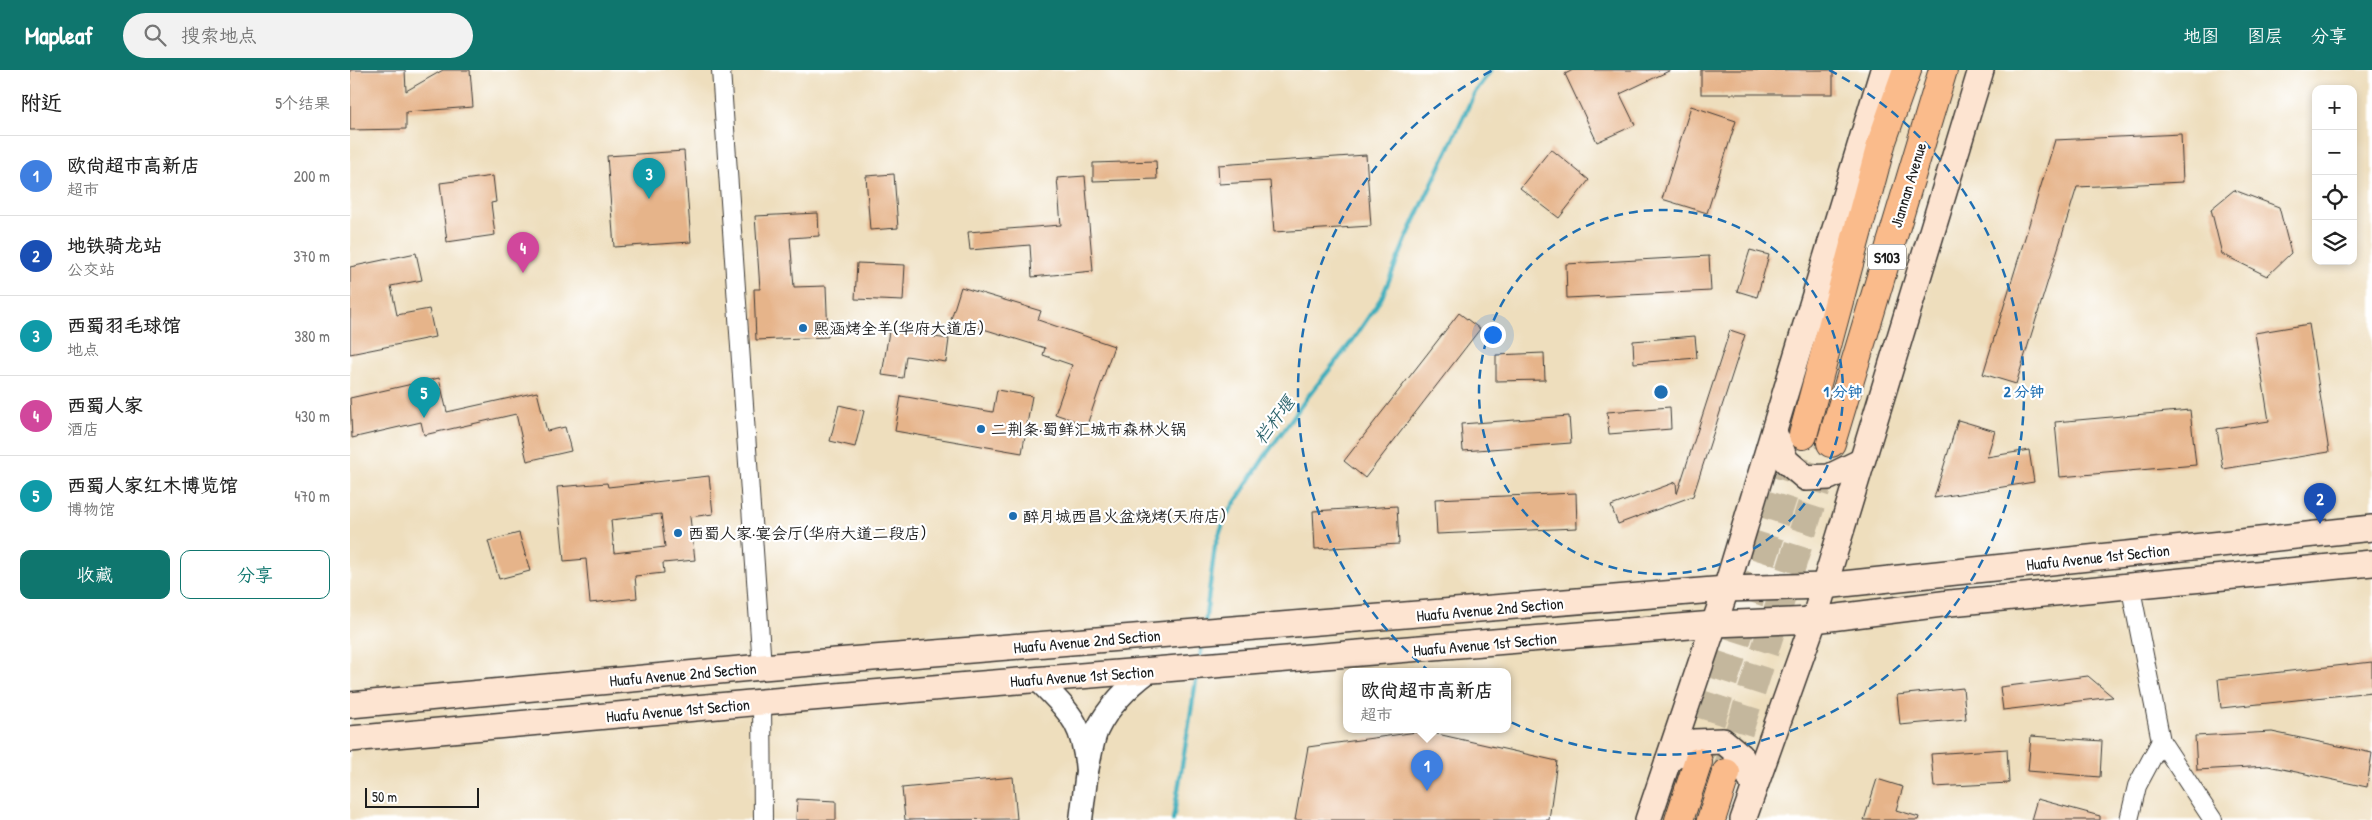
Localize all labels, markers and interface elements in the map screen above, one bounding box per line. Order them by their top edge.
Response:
search box [123,13,473,58]
text: Mapleaf [25,19,93,51]
icon: search [141,21,169,49]
text: 搜索地点 [181,22,257,48]
text: 地图 [2183,23,2219,48]
text: 图层 [2247,23,2283,48]
text: 分享 [2311,23,2347,48]
map controls [2312,85,2357,265]
button: + [2312,85,2357,130]
text: 附近 [20,88,62,117]
text: 5个结果 [275,92,330,114]
button: − [2312,130,2357,175]
street label: Jiannan Avenue [1885,139,1932,230]
text: 欧尚超市高新店 [67,152,200,178]
pin: 3 [633,158,665,199]
text: 1 [33,165,39,187]
text: 200 m [294,165,330,187]
button: locate [2312,175,2357,220]
text: 超市 [67,178,99,200]
button: layers [2312,220,2357,265]
text: 地铁骑龙站 [67,232,162,258]
pin: 4 [507,232,539,273]
road number: S103 [1868,244,1906,270]
text: 2 [32,245,40,267]
text: 370 m [293,245,330,267]
text: 公交站 [67,258,115,280]
text: 西蜀羽毛球馆 [67,312,181,338]
place label: 熙涵烤全羊(华府大道店) [813,317,984,339]
marker: 熙涵烤全羊(华府大道店) [797,322,809,334]
your location [1480,322,1506,348]
text: 3 [32,325,40,347]
text: 380 m [294,325,330,347]
text: 地点 [67,338,99,360]
pin: 5 [408,377,440,418]
text: 1 分钟 [1824,381,1862,402]
text: 2 分钟 [2004,381,2044,402]
centre of rings [1652,383,1670,401]
water label: 栏杆堰 [1248,389,1301,449]
text: 西蜀人家 [67,392,143,418]
text: 4 [33,405,39,427]
text: 430 m [295,405,330,427]
text: 酒店 [67,418,99,440]
place label: 二荆条·蜀鲜汇城市森林火锅 [991,418,1186,440]
marker: 二荆条·蜀鲜汇城市森林火锅 [975,423,987,435]
text: 西蜀人家红木博览馆 [67,472,238,498]
pin: 2 [2304,483,2336,524]
text: 5 [33,485,39,507]
text: 470 m [294,485,330,507]
text: 博物馆 [67,498,115,520]
place label: 醉月城西昌火盆烧烤(天府店) [1023,505,1226,527]
marker: 醉月城西昌火盆烧烤(天府店) [1007,510,1019,522]
place label: 西蜀人家·宴会厅(华府大道二段店) [688,522,926,544]
marker: 西蜀人家·宴会厅(华府大道二段店) [672,527,684,539]
street label: Huafu Avenue 1st Section [2025,539,2171,575]
button: 收藏 [20,550,170,599]
button: 分享 [180,550,330,599]
street label: Huafu Avenue 2nd Section [1416,592,1564,626]
street label: Huafu Avenue 2nd Section [1013,624,1161,658]
street label: Huafu Avenue 1st Section [1412,627,1558,661]
street label: Huafu Avenue 2nd Section [609,657,757,691]
street label: Huafu Avenue 1st Section [1009,660,1155,692]
popup [1343,668,1511,733]
text: 欧尚超市高新店 [1360,677,1494,703]
street label: Huafu Avenue 1st Section [605,693,751,727]
text: 超市 [1360,703,1393,725]
pin: 1 [1411,750,1443,791]
scale bar [365,785,479,808]
text: 50 m [372,787,397,806]

